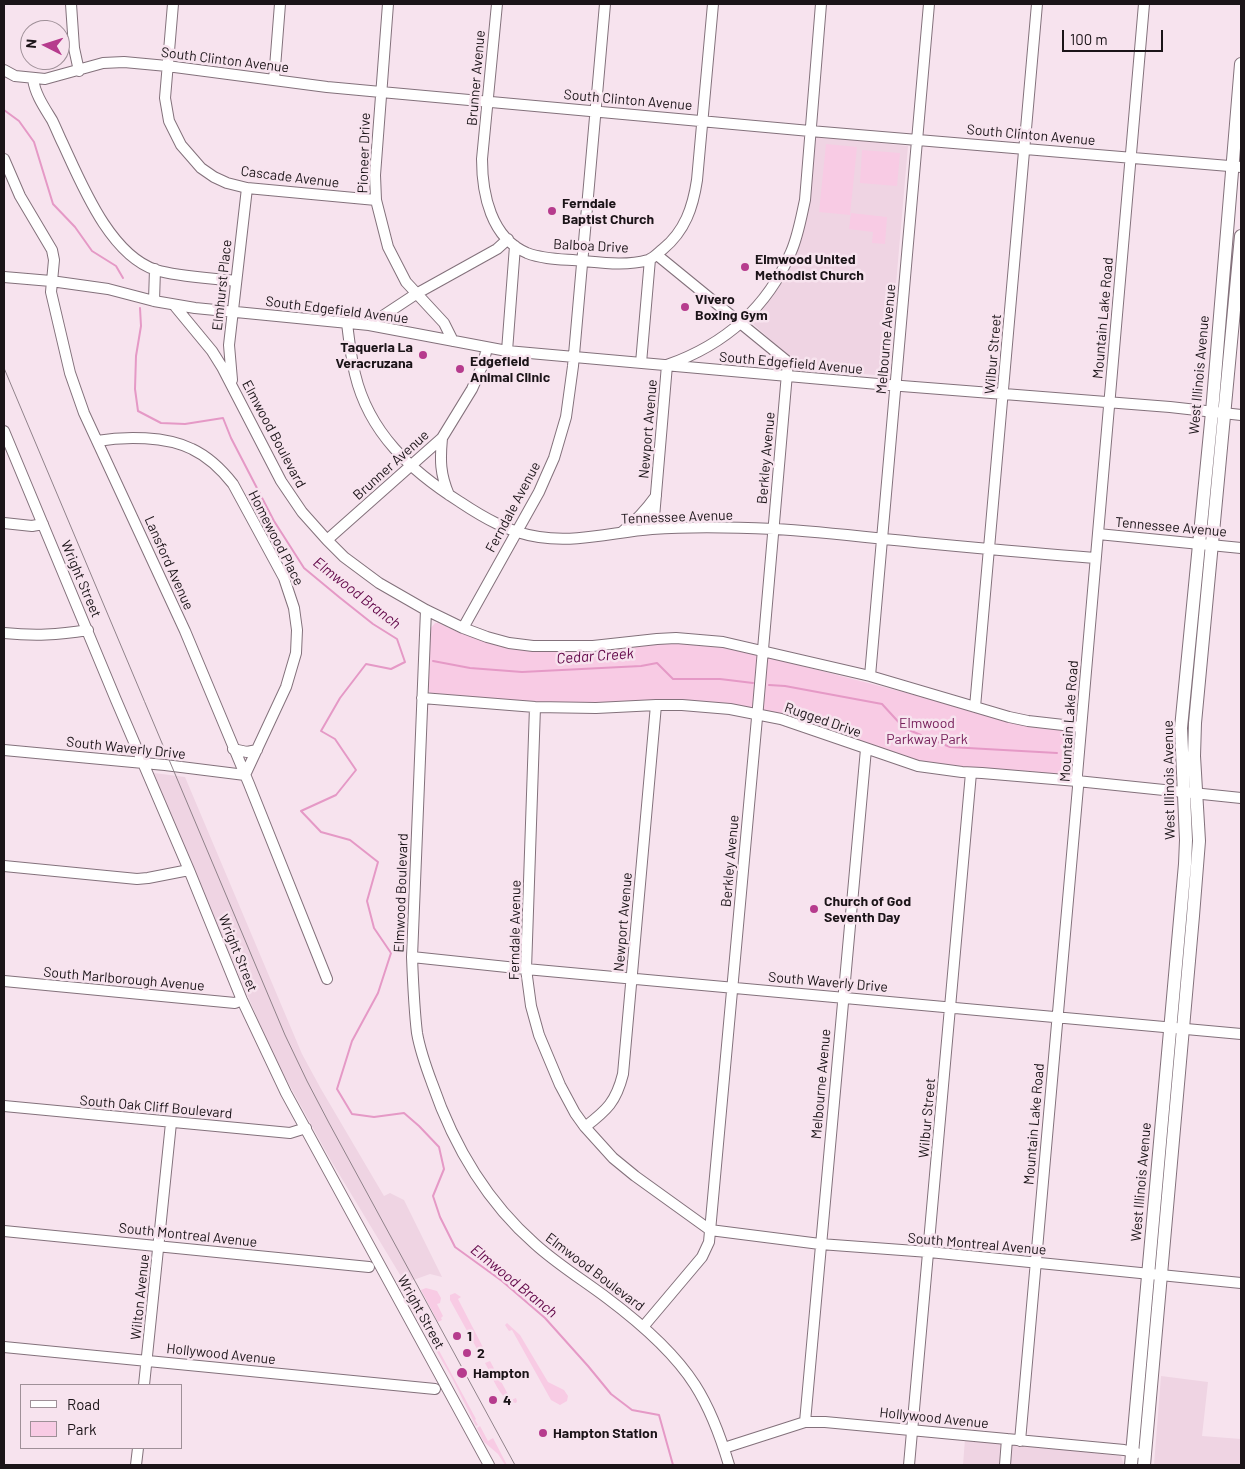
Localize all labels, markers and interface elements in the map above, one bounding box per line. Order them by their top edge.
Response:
north arrow [20,20,70,70]
scale bar [1065,20,1166,52]
street label: Brunner Avenue [463,29,489,127]
text: 100 m [1070,30,1108,48]
text: N [22,38,39,49]
street label: South Clinton Avenue [160,44,290,76]
street label: South Clinton Avenue [563,86,693,114]
street label: Pioneer Drive [354,112,374,194]
street label: South Clinton Avenue [966,121,1096,149]
street label: Cascade Avenue [240,163,340,191]
place label: Ferndale Baptist Church [562,195,654,228]
marker: Ferndale Baptist Church [546,205,558,217]
street label: Balboa Drive [553,236,629,256]
street label: Elmhurst Place [209,239,235,331]
place label: Elmwood United Methodist Church [755,251,864,284]
street label: Mountain Lake Road [1089,257,1117,379]
marker: Elmwood United Methodist Church [739,261,751,273]
street label: Melbourne Avenue [873,283,899,395]
place label: Vivero Boxing Gym [695,291,768,324]
street label: South Edgefield Avenue [265,293,409,327]
marker: Vivero Boxing Gym [679,301,691,313]
street label: Wilbur Street [981,313,1005,395]
street label: West Illinois Avenue [1185,315,1213,435]
place label: Taqueria La Veracruzana [335,339,413,372]
street label: South Edgefield Avenue [719,348,863,378]
marker: Taqueria La Veracruzana [417,349,429,361]
place label: Edgefield Animal Clinic [470,353,550,386]
marker: Edgefield Animal Clinic [454,363,466,375]
street label: Elmwood Boulevard [239,377,309,491]
street label: Newport Avenue [635,379,661,479]
street label: Berkley Avenue [754,411,778,505]
street label: Brunner Avenue [350,427,432,503]
street label: Ferndale Avenue [482,459,544,555]
street label: Homewood Place [245,488,307,588]
street label: Tennessee Avenue [621,507,733,527]
street label: Lansford Avenue [141,513,197,613]
street label: Tennessee Avenue [1114,514,1228,540]
street label: Wright Street [57,538,105,620]
water label: Elmwood Branch [310,553,404,633]
water label: Cedar Creek [556,644,634,668]
street label: Mountain Lake Road [1056,660,1082,782]
street label: Rugged Drive [782,699,864,741]
park label: Elmwood Parkway Park [886,715,968,748]
street label: West Illinois Avenue [1160,720,1178,840]
street label: South Waverly Drive [65,733,187,763]
street label: Berkley Avenue [718,814,742,908]
street label: Elmwood Boulevard [391,833,411,953]
street label: Newport Avenue [610,872,636,972]
street label: Ferndale Avenue [506,880,524,980]
place label: Church of God Seventh Day [824,893,911,926]
marker: Church of God Seventh Day [808,903,820,915]
street label: Wright Street [215,912,261,994]
street label: South Marlborough Avenue [43,964,205,994]
street label: South Waverly Drive [767,968,889,996]
street label: Melbourne Avenue [808,1028,834,1140]
street label: Mountain Lake Road [1020,1063,1048,1185]
street label: Wilbur Street [915,1077,939,1159]
street label: South Oak Cliff Boulevard [79,1092,233,1122]
street label: West Illinois Avenue [1127,1122,1155,1242]
street label: South Montreal Avenue [118,1219,258,1251]
street label: Elmwood Boulevard [542,1229,648,1315]
street label: South Montreal Avenue [907,1230,1047,1258]
water label: Elmwood Branch [467,1241,561,1321]
street label: Wilton Avenue [127,1253,153,1341]
street label: Wright Street [394,1272,448,1352]
place label: 1 [467,1328,472,1344]
marker: 1 [451,1330,463,1342]
street label: Hollywood Avenue [166,1340,276,1368]
place label: 2 [477,1345,485,1361]
marker: 2 [461,1347,473,1359]
place label: Hampton [473,1365,530,1381]
marker: Hampton [455,1366,469,1380]
legend [20,1384,182,1449]
place label: 4 [503,1392,511,1408]
marker: 4 [487,1394,499,1406]
text: Road [67,1395,100,1413]
street label: Hollywood Avenue [879,1404,989,1432]
text: Park [67,1420,96,1438]
place label: Hampton Station [553,1425,658,1441]
marker: Hampton Station [537,1427,549,1439]

